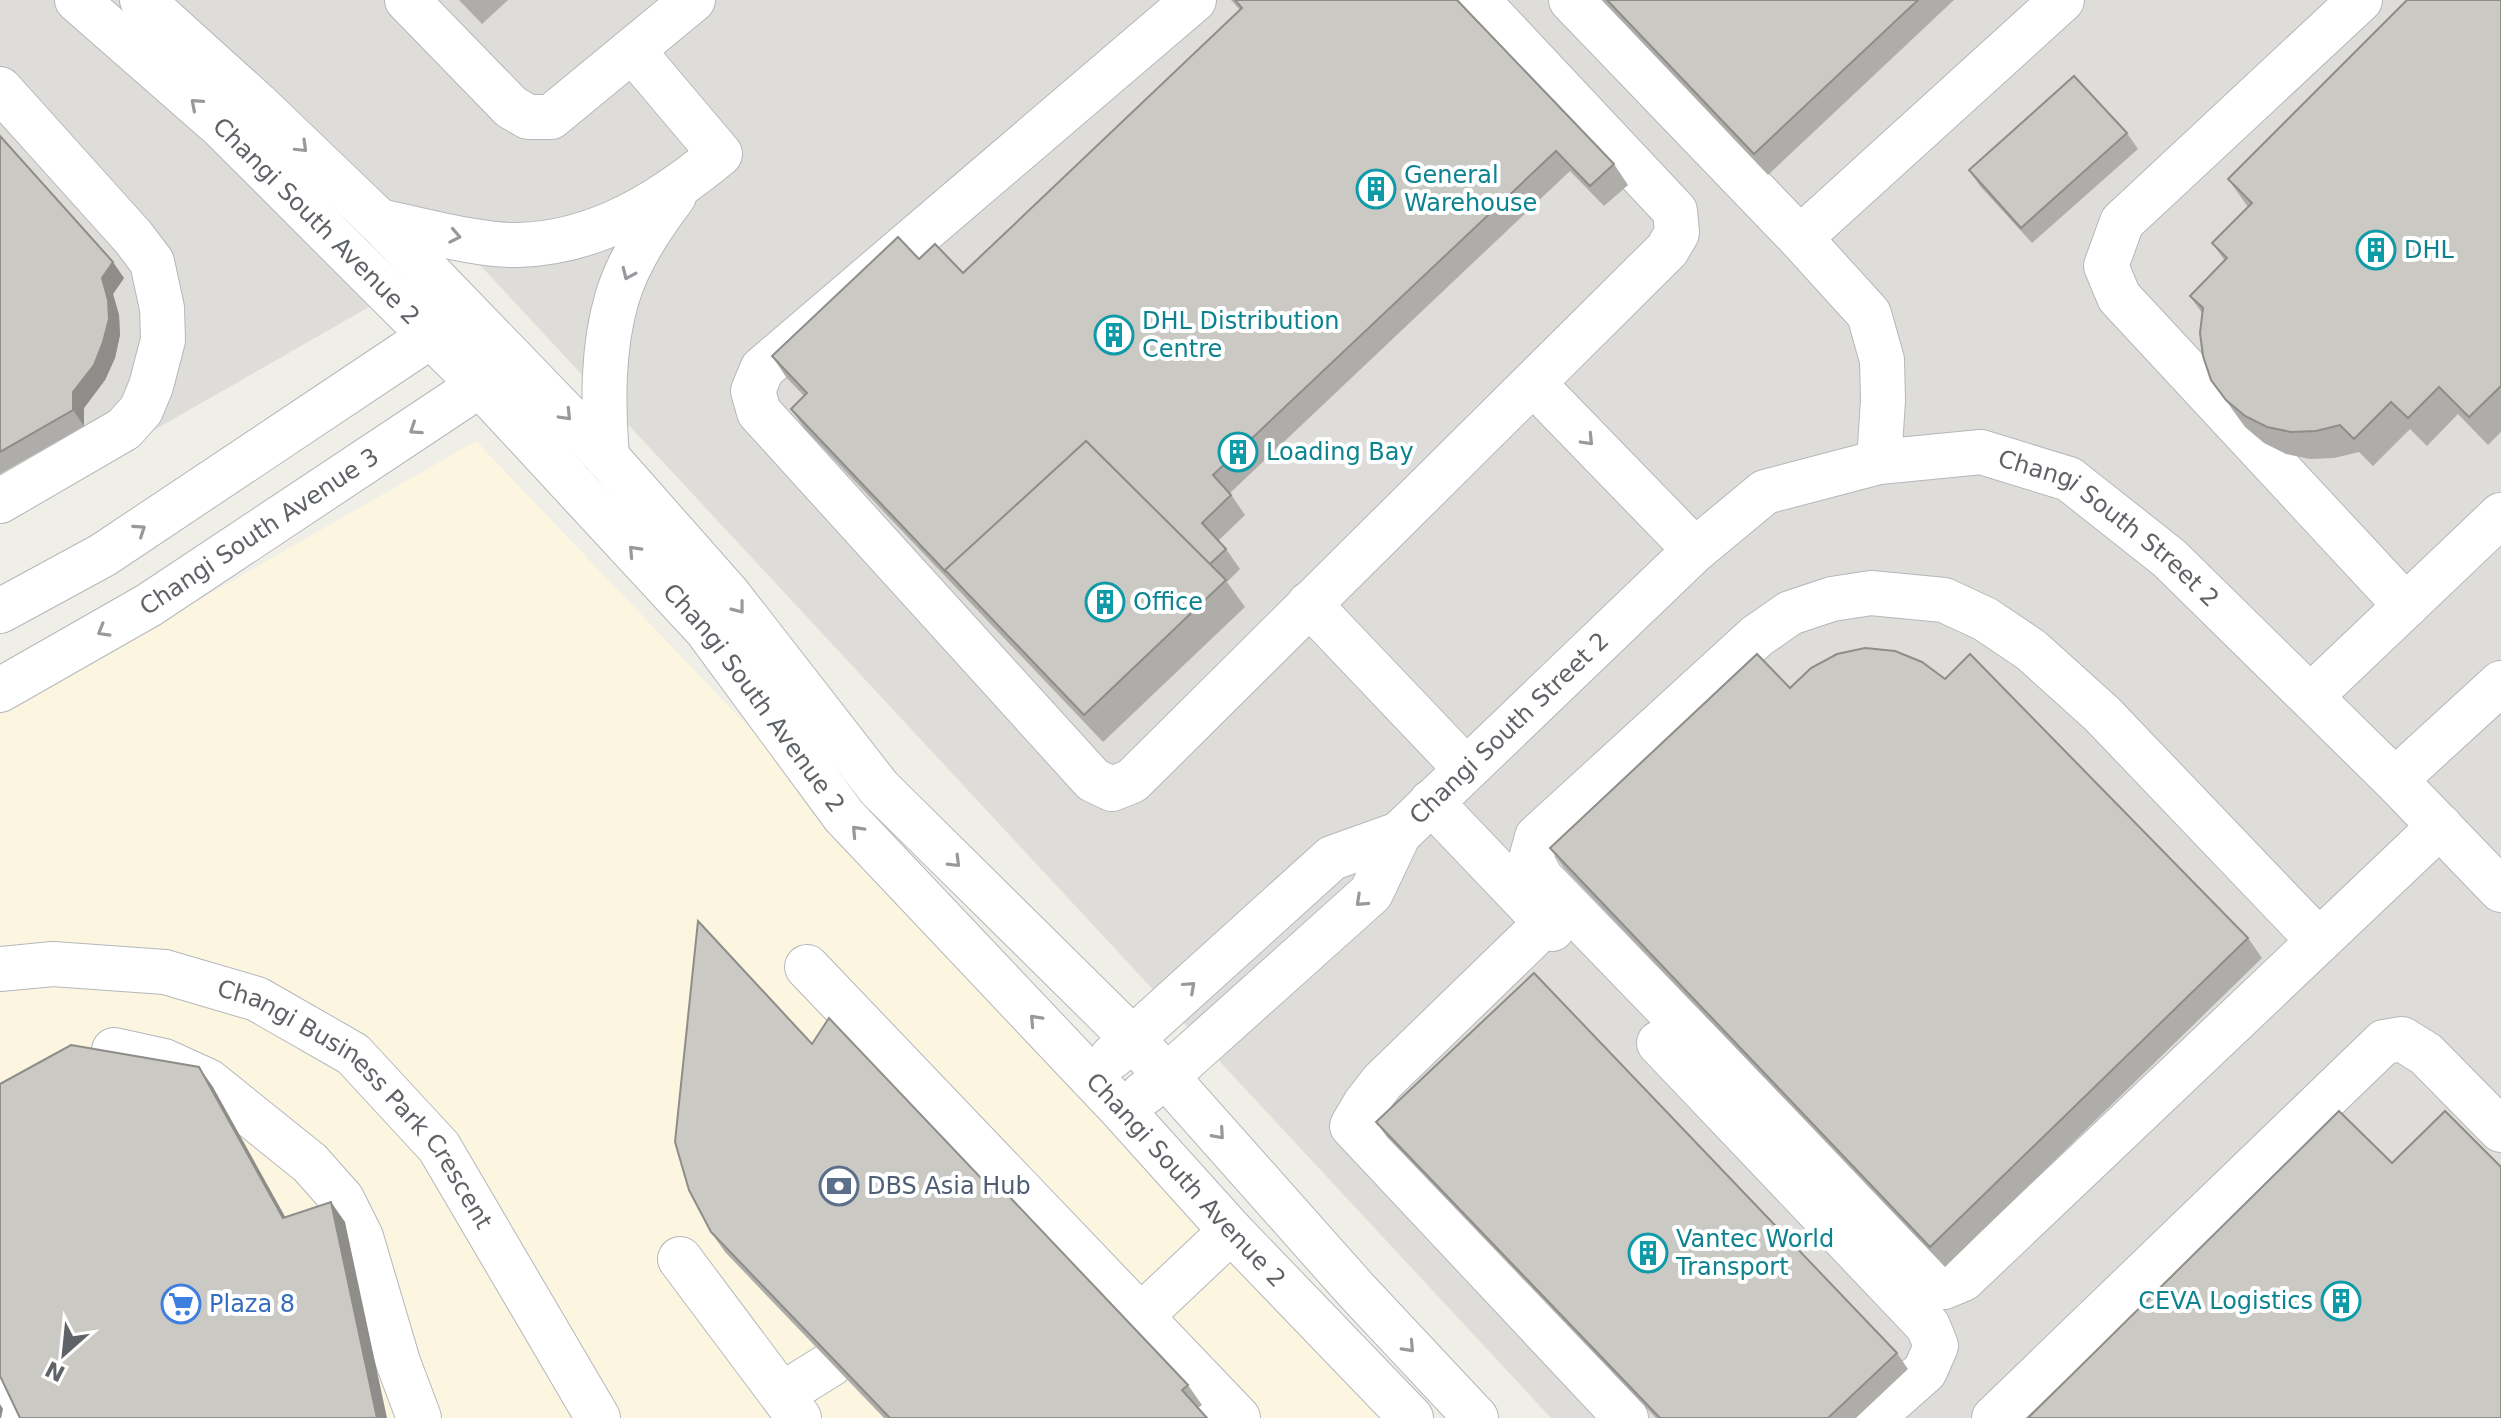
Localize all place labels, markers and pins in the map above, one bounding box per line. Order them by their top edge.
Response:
place label: General Warehouse [1404,161,1537,217]
building icon: General Warehouse [1355,168,1397,210]
building icon: DHL [2355,229,2397,271]
place label: DHL [2404,236,2455,264]
place label: DHL Distribution Centre [1142,307,1340,363]
building icon: DHL Distribution Centre [1093,314,1135,356]
building icon: Loading Bay [1217,431,1259,473]
place label: Loading Bay [1266,438,1414,466]
building icon: Office [1084,581,1126,623]
place label: Office [1133,588,1203,616]
bank icon: DBS Asia Hub [818,1165,860,1207]
place label: DBS Asia Hub [867,1172,1031,1200]
place label: Vantec World Transport [1675,1225,1834,1281]
building icon: Vantec World Transport [1627,1232,1669,1274]
building icon: CEVA Logistics [2320,1280,2362,1322]
supermarket icon: Plaza 8 [160,1283,202,1325]
place label: CEVA Logistics [2138,1287,2313,1315]
place label: Plaza 8 [209,1290,295,1318]

